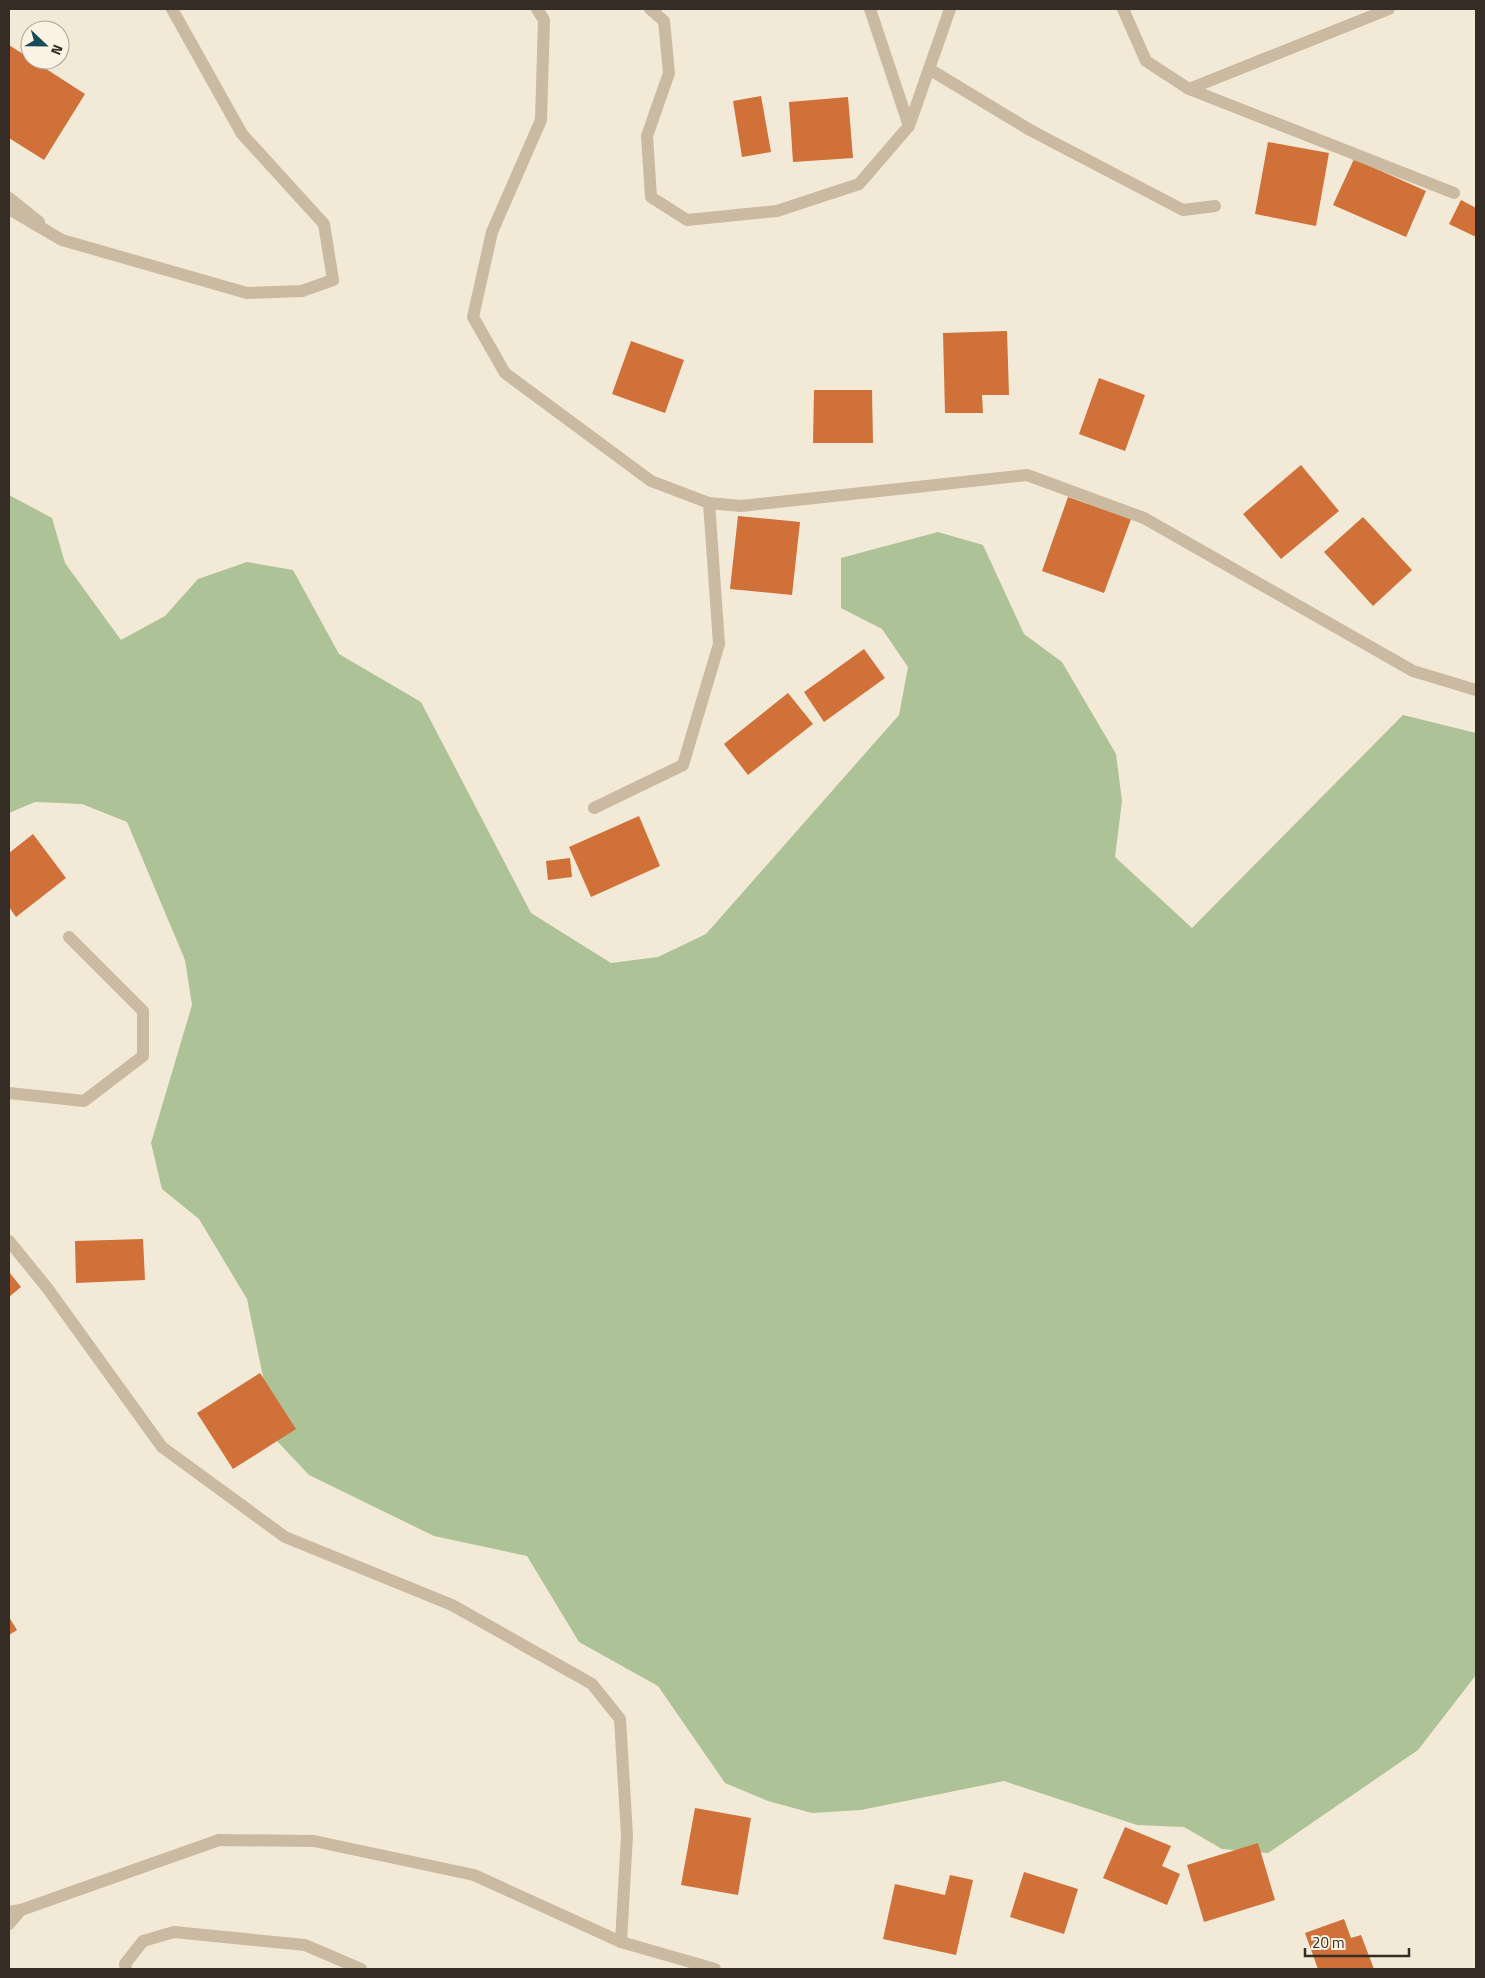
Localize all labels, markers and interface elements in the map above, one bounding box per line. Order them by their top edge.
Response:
north arrow [20,20,70,70]
text: N [46,42,69,58]
scale bar [1305,1926,1409,1958]
text: 20 m [1312,1931,1345,1954]

